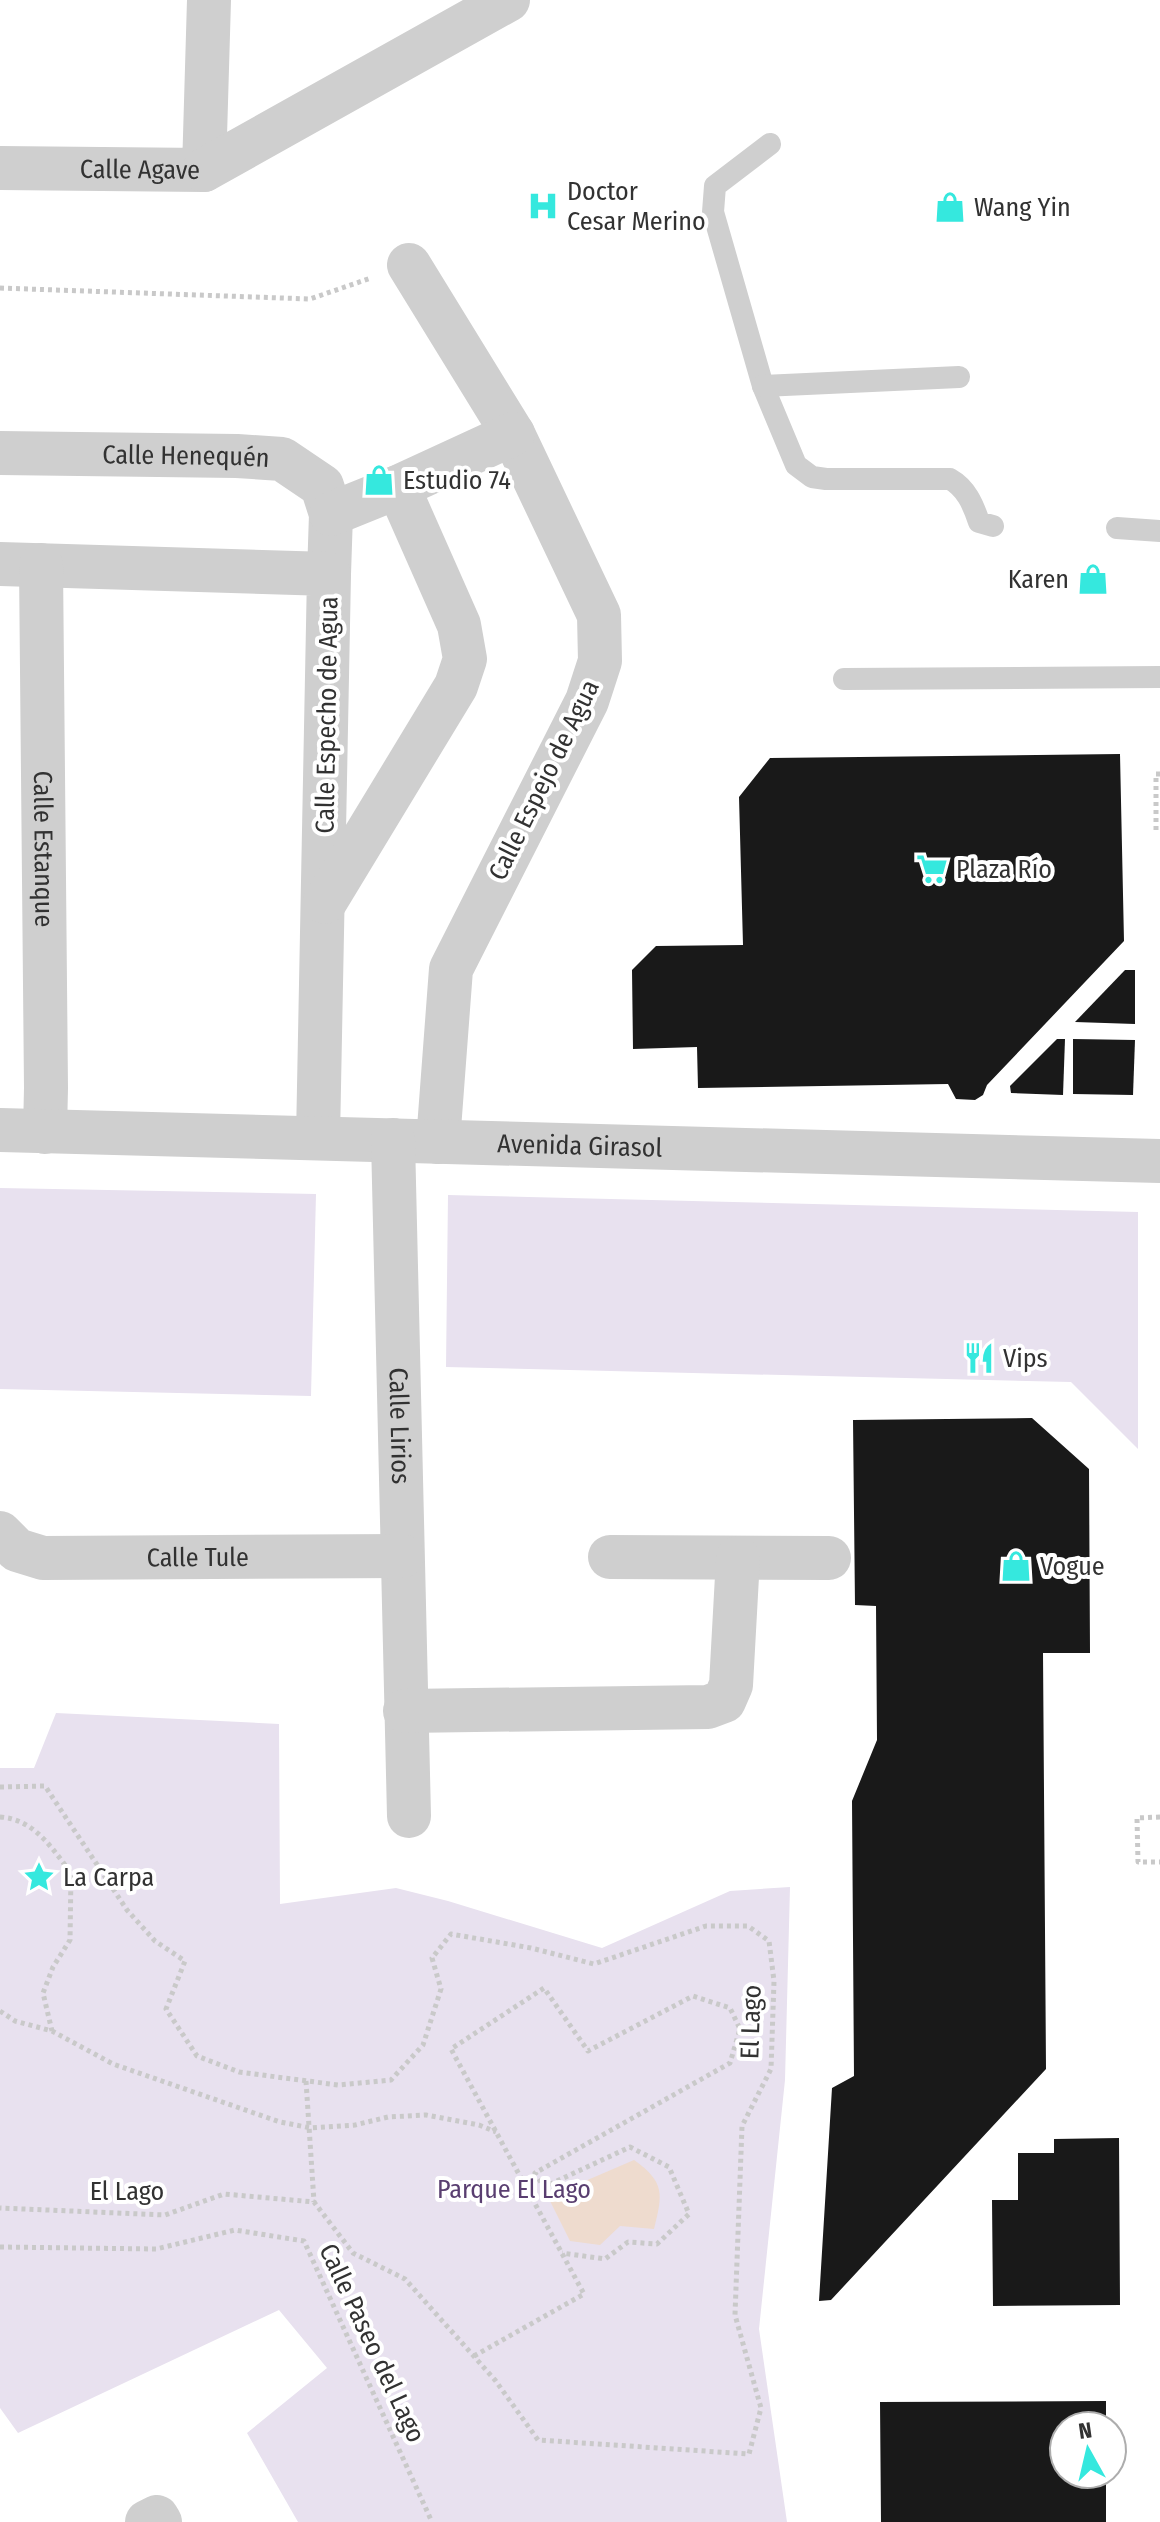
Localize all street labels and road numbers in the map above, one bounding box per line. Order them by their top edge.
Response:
street label: Calle Agave [80,153,200,185]
street label: Calle Henequén [102,439,271,474]
street label: Calle Especho de Agua [309,596,345,834]
street label: Calle Espejo de Agua [482,675,606,885]
street label: Calle Estanque [27,771,60,927]
street label: Avenida Girasol [497,1128,663,1163]
street label: Calle Lirios [383,1367,417,1485]
street label: Calle Tule [147,1541,249,1573]
street label: El Lago [734,1984,768,2060]
street label: El Lago [90,2176,164,2207]
street label: Calle Paseo del Lago [312,2239,432,2447]

